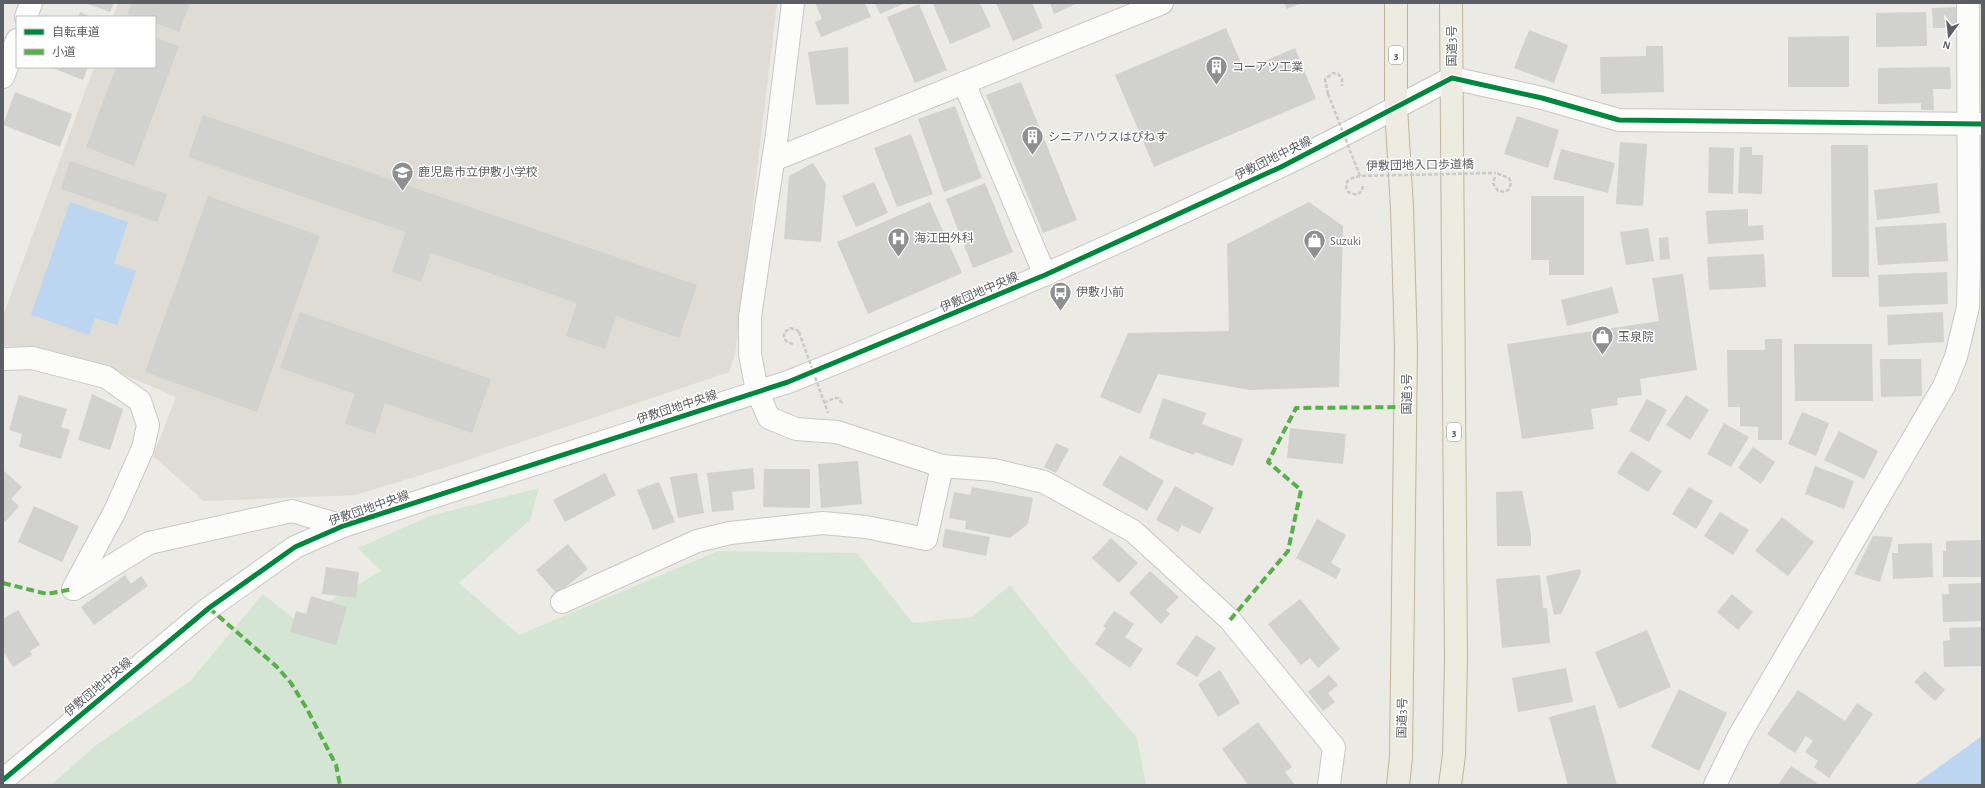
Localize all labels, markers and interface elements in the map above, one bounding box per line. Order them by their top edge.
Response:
legend [16,16,156,68]
north arrow [1929,16,1969,56]
text: 自転車道 [52,25,100,38]
street label: 国道3号 [1445,26,1458,66]
text: N [1941,39,1952,51]
text: 小道 [52,45,76,58]
road number: 3 [1389,46,1403,64]
building icon: コーアツ工業 [1203,54,1229,87]
place label: コーアツ工業 [1232,61,1304,73]
building icon: シニアハウスはぴねす [1019,124,1045,157]
place label: シニアハウスはぴねす [1048,130,1168,143]
street label: 伊敷団地中央線 [1232,133,1313,182]
street label: 伊敷団地入口歩道橋 [1366,157,1474,172]
school or university icon: 鹿児島市立伊敷小学校 [389,159,415,192]
place label: 鹿児島市立伊敷小学校 [418,165,538,178]
hospital icon: 海江田外科 [886,225,912,258]
shop icon: Suzuki [1301,228,1327,261]
place label: 海江田外科 [914,231,974,244]
place label: Suzuki [1330,235,1361,247]
street label: 伊敷団地中央線 [938,269,1020,314]
bus stop icon: 伊敷小前 [1047,279,1073,312]
place label: 伊敷小前 [1076,285,1124,298]
shop icon: 玉泉院 [1589,324,1615,357]
place label: 玉泉院 [1618,330,1654,343]
street label: 国道3号 [1400,374,1413,414]
street label: 伊敷団地中央線 [635,387,719,426]
road number: 3 [1447,423,1461,441]
street label: 伊敷団地中央線 [327,488,411,527]
street label: 伊敷団地中央線 [61,655,134,719]
street label: 国道3号 [1395,697,1408,739]

